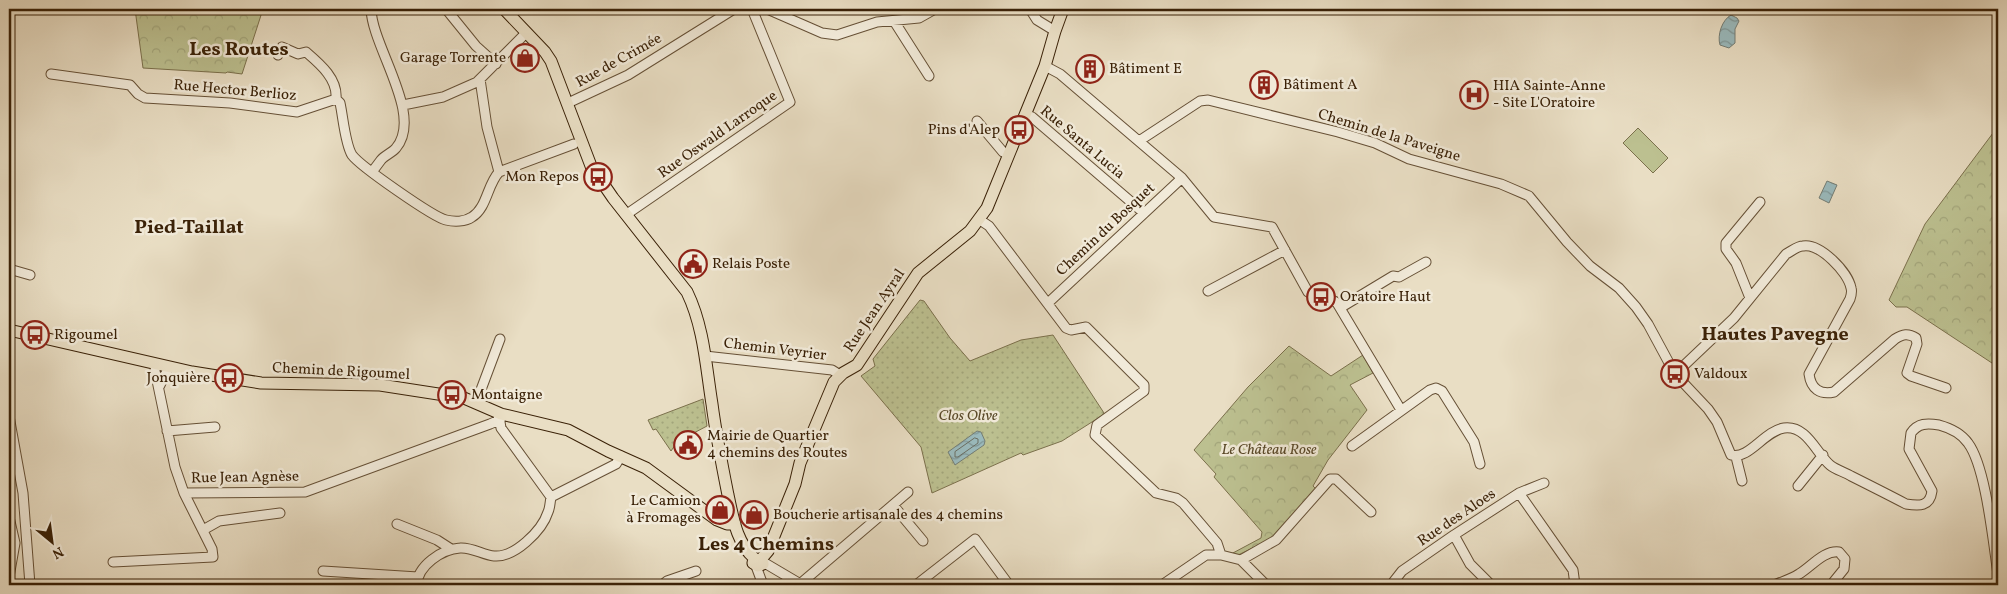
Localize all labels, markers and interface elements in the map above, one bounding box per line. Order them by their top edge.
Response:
street label: Rue de Crimée [572,29,666,93]
district label: Les Routes [189,36,289,64]
shop icon: Garage Torrente [510,43,540,73]
place label: Garage Torrente [400,48,506,69]
building icon: Bâtiment E [1075,54,1105,84]
place label: Bâtiment E [1109,59,1182,80]
building icon: Bâtiment A [1249,70,1279,100]
street label: Rue Hector Berlioz [173,75,297,107]
place label: Bâtiment A [1283,75,1358,96]
place label: HIA Sainte-Anne - Site L'Oratoire [1493,76,1606,114]
hospital icon: HIA Sainte-Anne - Site L'Oratoire [1459,80,1489,110]
street label: Rue Oswald Larroque [654,86,782,184]
street label: Rue Santa Lucia [1035,101,1129,185]
street label: Chemin de la Paveigne [1315,104,1463,168]
bus stop icon: Pins d'Alep [1004,115,1034,145]
place label: Pins d'Alep [928,120,1000,141]
bus stop icon: Mon Repos [583,162,613,192]
place label: Mon Repos [505,167,579,188]
street label: Chemin du Bosquet [1052,179,1160,281]
district label: Pied-Taillat [134,214,244,242]
public building icon: Relais Poste [678,249,708,279]
place label: Relais Poste [712,254,790,275]
street label: Rue Jean Ayral [839,265,911,357]
bus stop icon: Oratoire Haut [1306,282,1336,312]
place label: Oratoire Haut [1340,287,1431,308]
bus stop icon: Rigoumel [20,320,50,350]
district label: Hautes Pavegne [1701,321,1849,349]
place label: Rigoumel [54,325,118,346]
street label: Chemin Veyrier [722,333,828,367]
street label: Chemin de Rigoumel [272,358,410,386]
bus stop icon: Valdoux [1660,359,1690,389]
bus stop icon: Jonquière [214,363,244,393]
place label: Valdoux [1694,364,1748,385]
place label: Jonquière [146,368,210,389]
bus stop icon: Montaigne [437,380,467,410]
place label: Montaigne [471,385,543,406]
park label: Clos Olive [938,406,998,427]
place label: Mairie de Quartier 4 chemins des Routes [707,426,848,464]
public building icon: Mairie de Quartier 4 chemins des Routes [673,430,703,460]
park label: Le Château Rose [1221,440,1317,461]
street label: Rue Jean Agnèse [191,467,299,489]
street label: Rue des Aloes [1414,484,1500,552]
place label: Le Camion à Fromages [626,491,701,529]
shop icon: Le Camion à Fromages [705,495,735,525]
shop icon: Boucherie artisanale des 4 chemins [739,500,769,530]
place label: Boucherie artisanale des 4 chemins [773,505,1003,526]
north arrow [28,516,78,566]
district label: Les 4 Chemins [698,531,834,559]
text: N [49,541,67,563]

